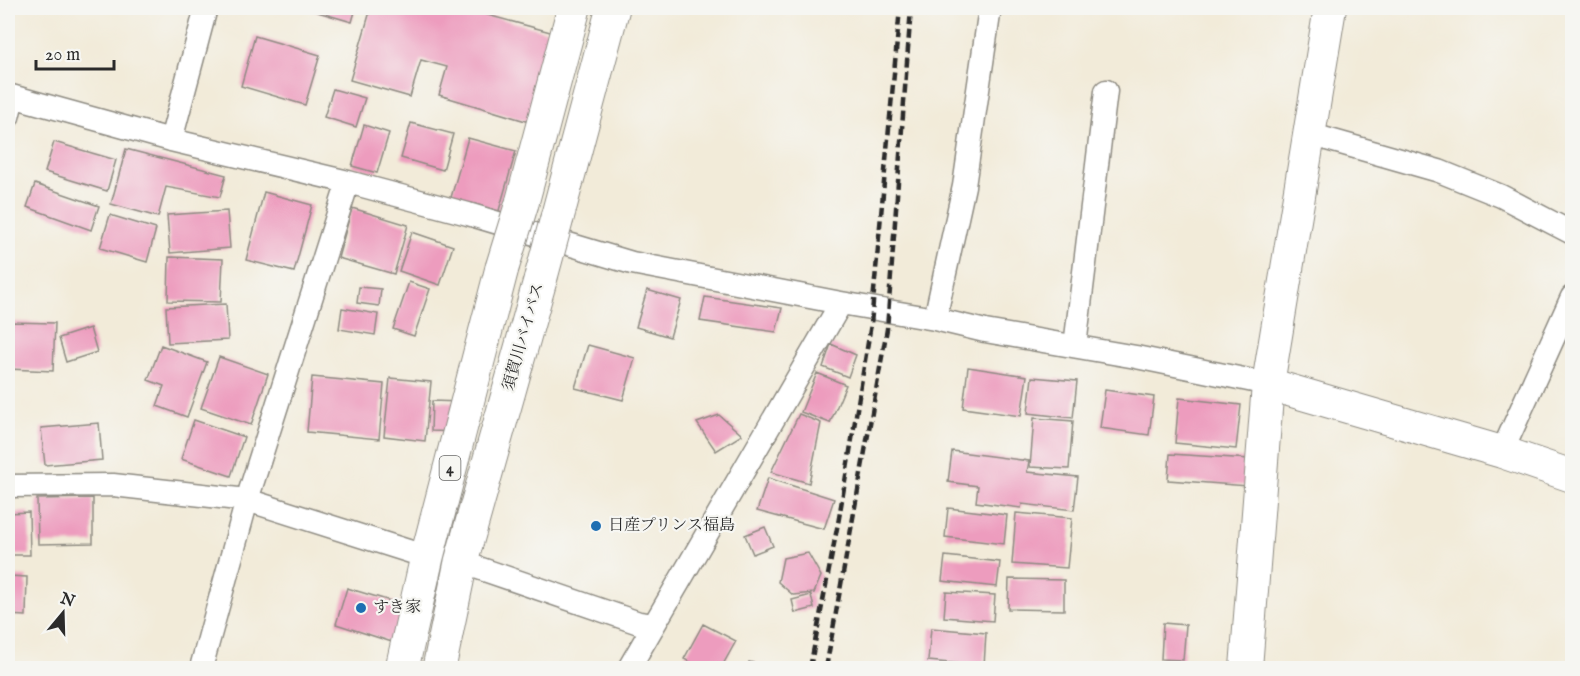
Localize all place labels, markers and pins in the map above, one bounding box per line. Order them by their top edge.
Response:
place label: 日産プリンス福島 [608,516,735,536]
marker: 日産プリンス福島 [589,519,603,533]
place label: すき家 [373,598,421,618]
marker: すき家 [354,601,368,615]

